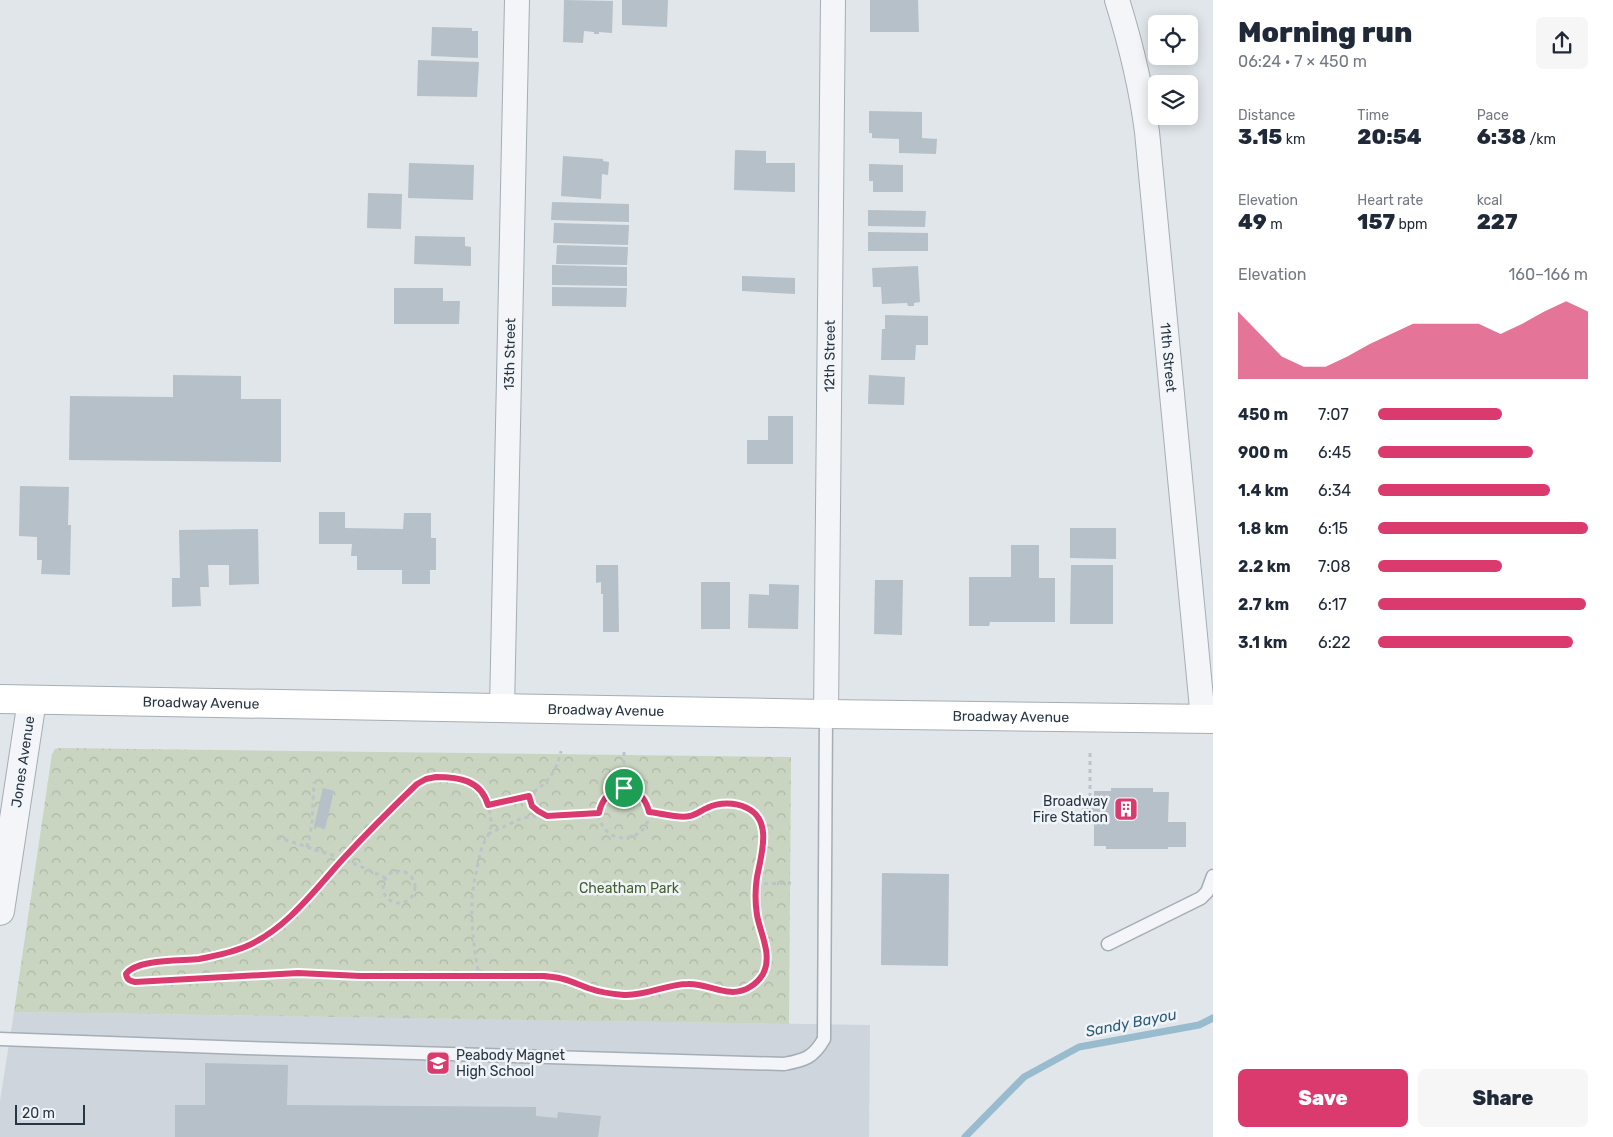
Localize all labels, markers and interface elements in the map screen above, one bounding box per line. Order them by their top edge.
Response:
map controls [1148,15,1198,125]
button: locate [1148,15,1198,65]
text: Morning run [1238,16,1412,49]
button: share [1536,17,1588,69]
text: 06:24 · 7 × 450 m [1238,52,1367,71]
button: layers [1148,75,1198,125]
text: Distance [1238,107,1295,124]
text: Time [1357,107,1389,124]
text: Pace [1477,107,1509,124]
text: 3.15 [1238,124,1282,149]
text: 20:54 [1357,124,1422,149]
text: 6:38 [1477,124,1526,149]
text: km [1282,131,1305,148]
text: /km [1526,131,1556,148]
text: Elevation [1238,192,1298,209]
text: Heart rate [1357,192,1423,209]
text: kcal [1477,192,1502,209]
text: 49 [1238,209,1267,234]
text: 157 [1357,209,1395,234]
text: 227 [1477,209,1518,234]
text: m [1267,216,1283,233]
text: bpm [1395,216,1428,233]
text: Elevation [1238,265,1307,284]
text: 160–166 m [1508,265,1588,284]
street label: 13th Street [501,317,519,390]
street label: 12th Street [821,319,839,392]
street label: 11th Street [1156,322,1180,394]
text: 450 m [1238,405,1288,424]
text: 7:07 [1318,405,1349,424]
text: 900 m [1238,443,1288,462]
text: 6:45 [1318,443,1351,462]
text: 1.4 km [1238,481,1289,500]
text: 6:34 [1318,481,1351,500]
text: 1.8 km [1238,519,1289,538]
text: 6:15 [1318,519,1348,538]
text: 2.2 km [1238,557,1291,576]
text: 7:08 [1318,557,1351,576]
text: 2.7 km [1238,595,1289,614]
text: 6:17 [1318,595,1347,614]
text: 3.1 km [1238,633,1287,652]
text: 6:22 [1318,633,1351,652]
street label: Broadway Avenue [142,694,260,713]
street label: Broadway Avenue [547,701,665,720]
street label: Broadway Avenue [952,708,1069,726]
street label: Jones Avenue [8,715,39,809]
pin [603,767,645,809]
icon: arrive [610,774,638,802]
place label: Broadway Fire Station [1033,793,1108,826]
building icon: Broadway Fire Station [1113,796,1139,822]
park label: Cheatham Park [579,880,680,897]
water label: Sandy Bayou [1084,1005,1178,1041]
place label: Peabody Magnet High School [456,1047,565,1080]
school or university icon: Peabody Magnet High School [425,1050,451,1076]
button: Save [1238,1069,1408,1127]
button: Share [1418,1069,1588,1127]
scale bar [15,1102,85,1125]
text: 20 m [22,1105,55,1122]

